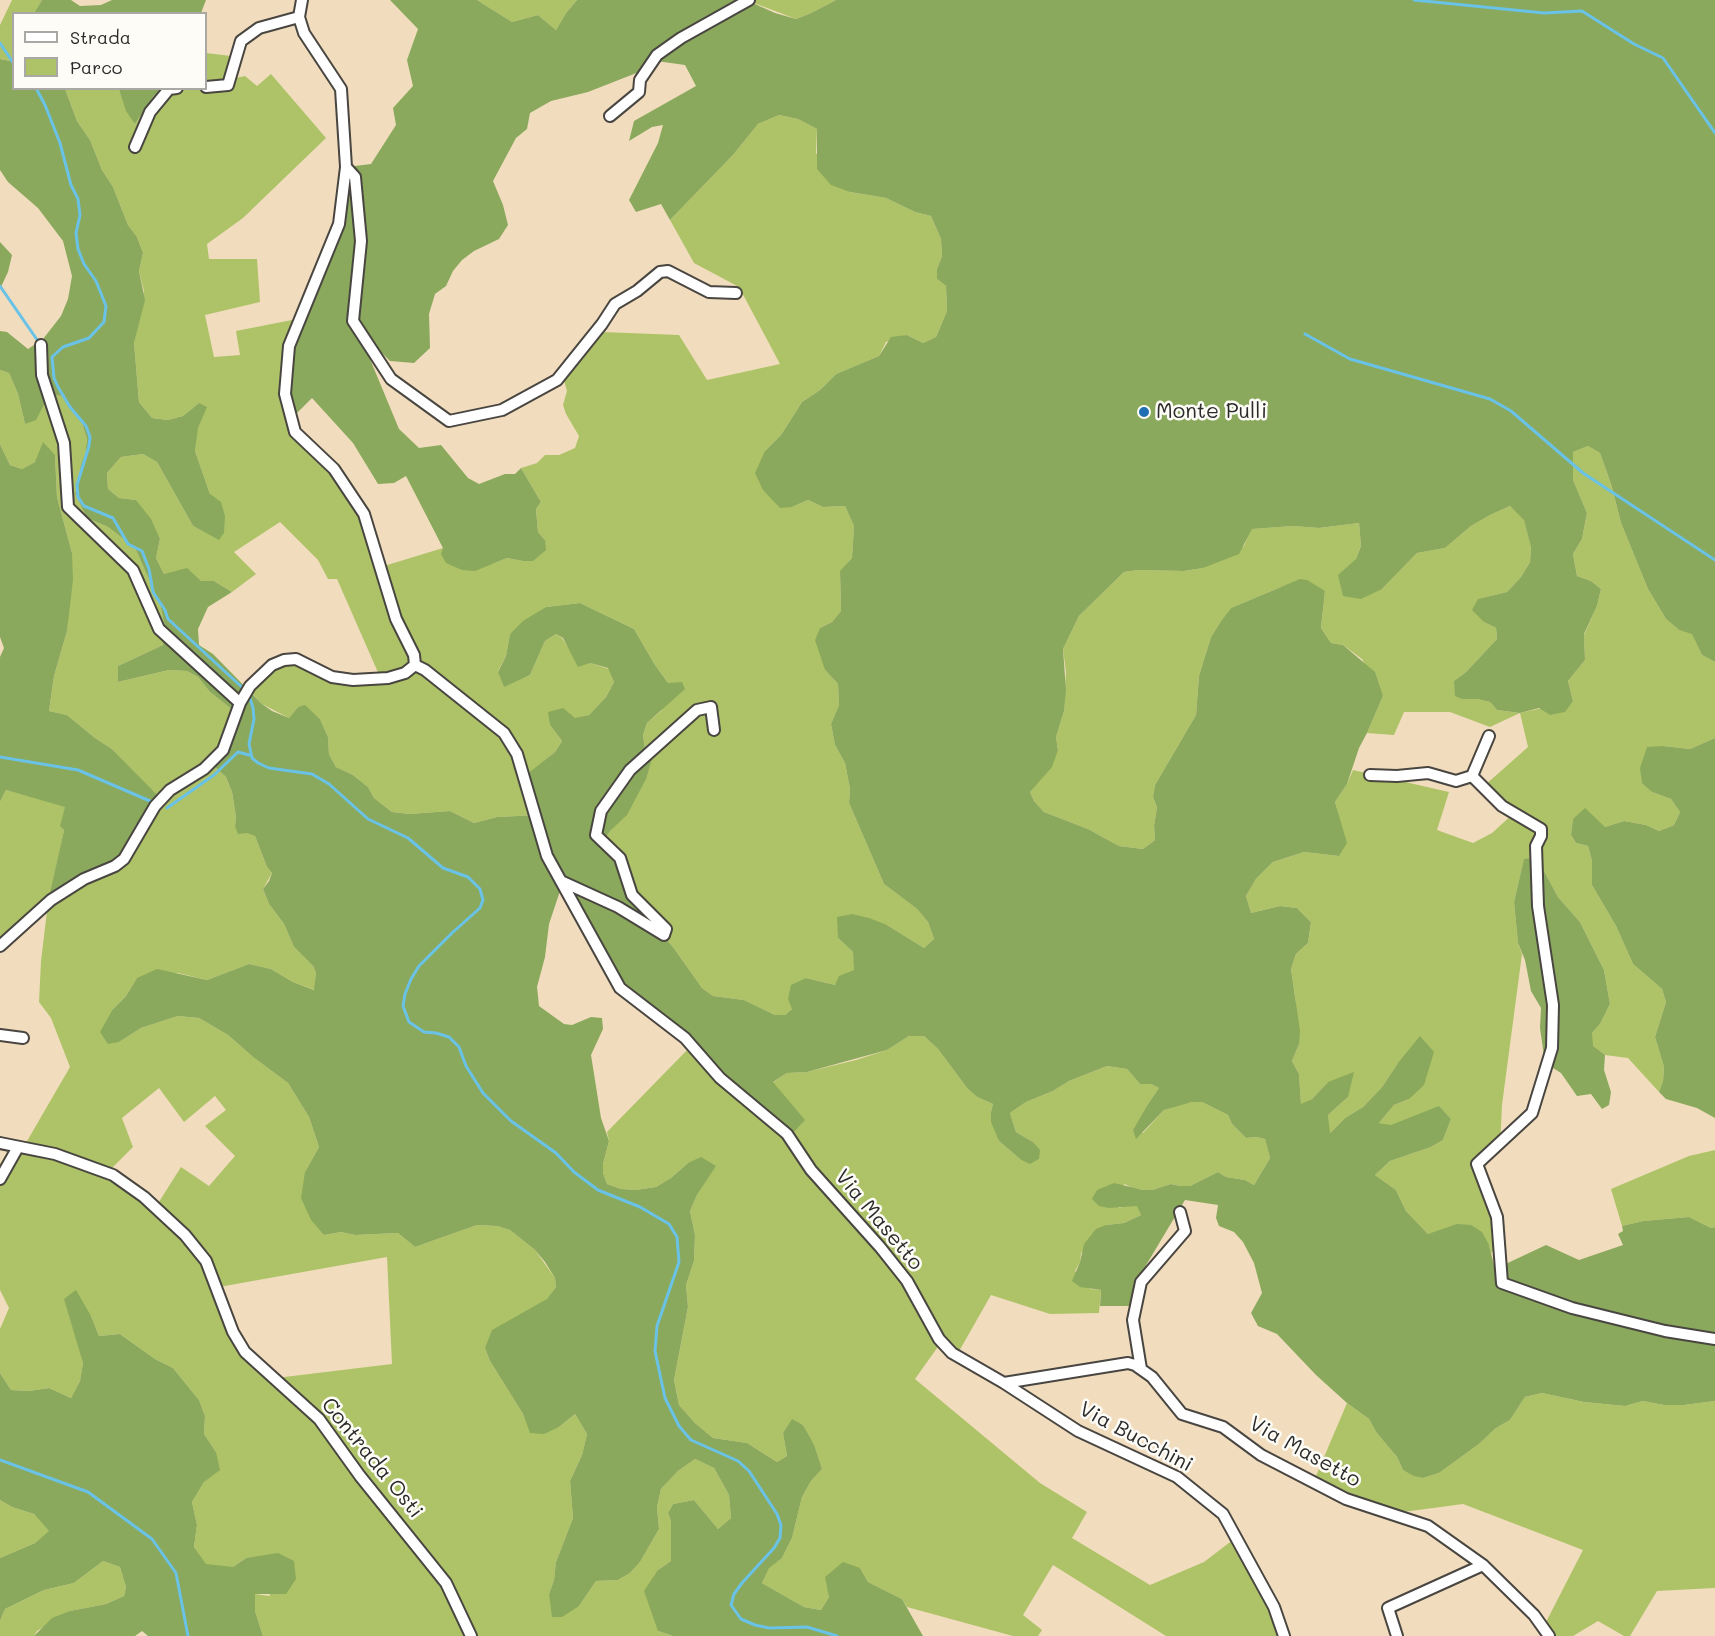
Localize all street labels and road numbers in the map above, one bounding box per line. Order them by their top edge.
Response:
street label: Via Masetto [830,1165,928,1275]
street label: Contrada Osti [316,1393,428,1523]
street label: Via Bucchini [1075,1396,1197,1478]
street label: Via Masetto [1245,1411,1365,1493]

